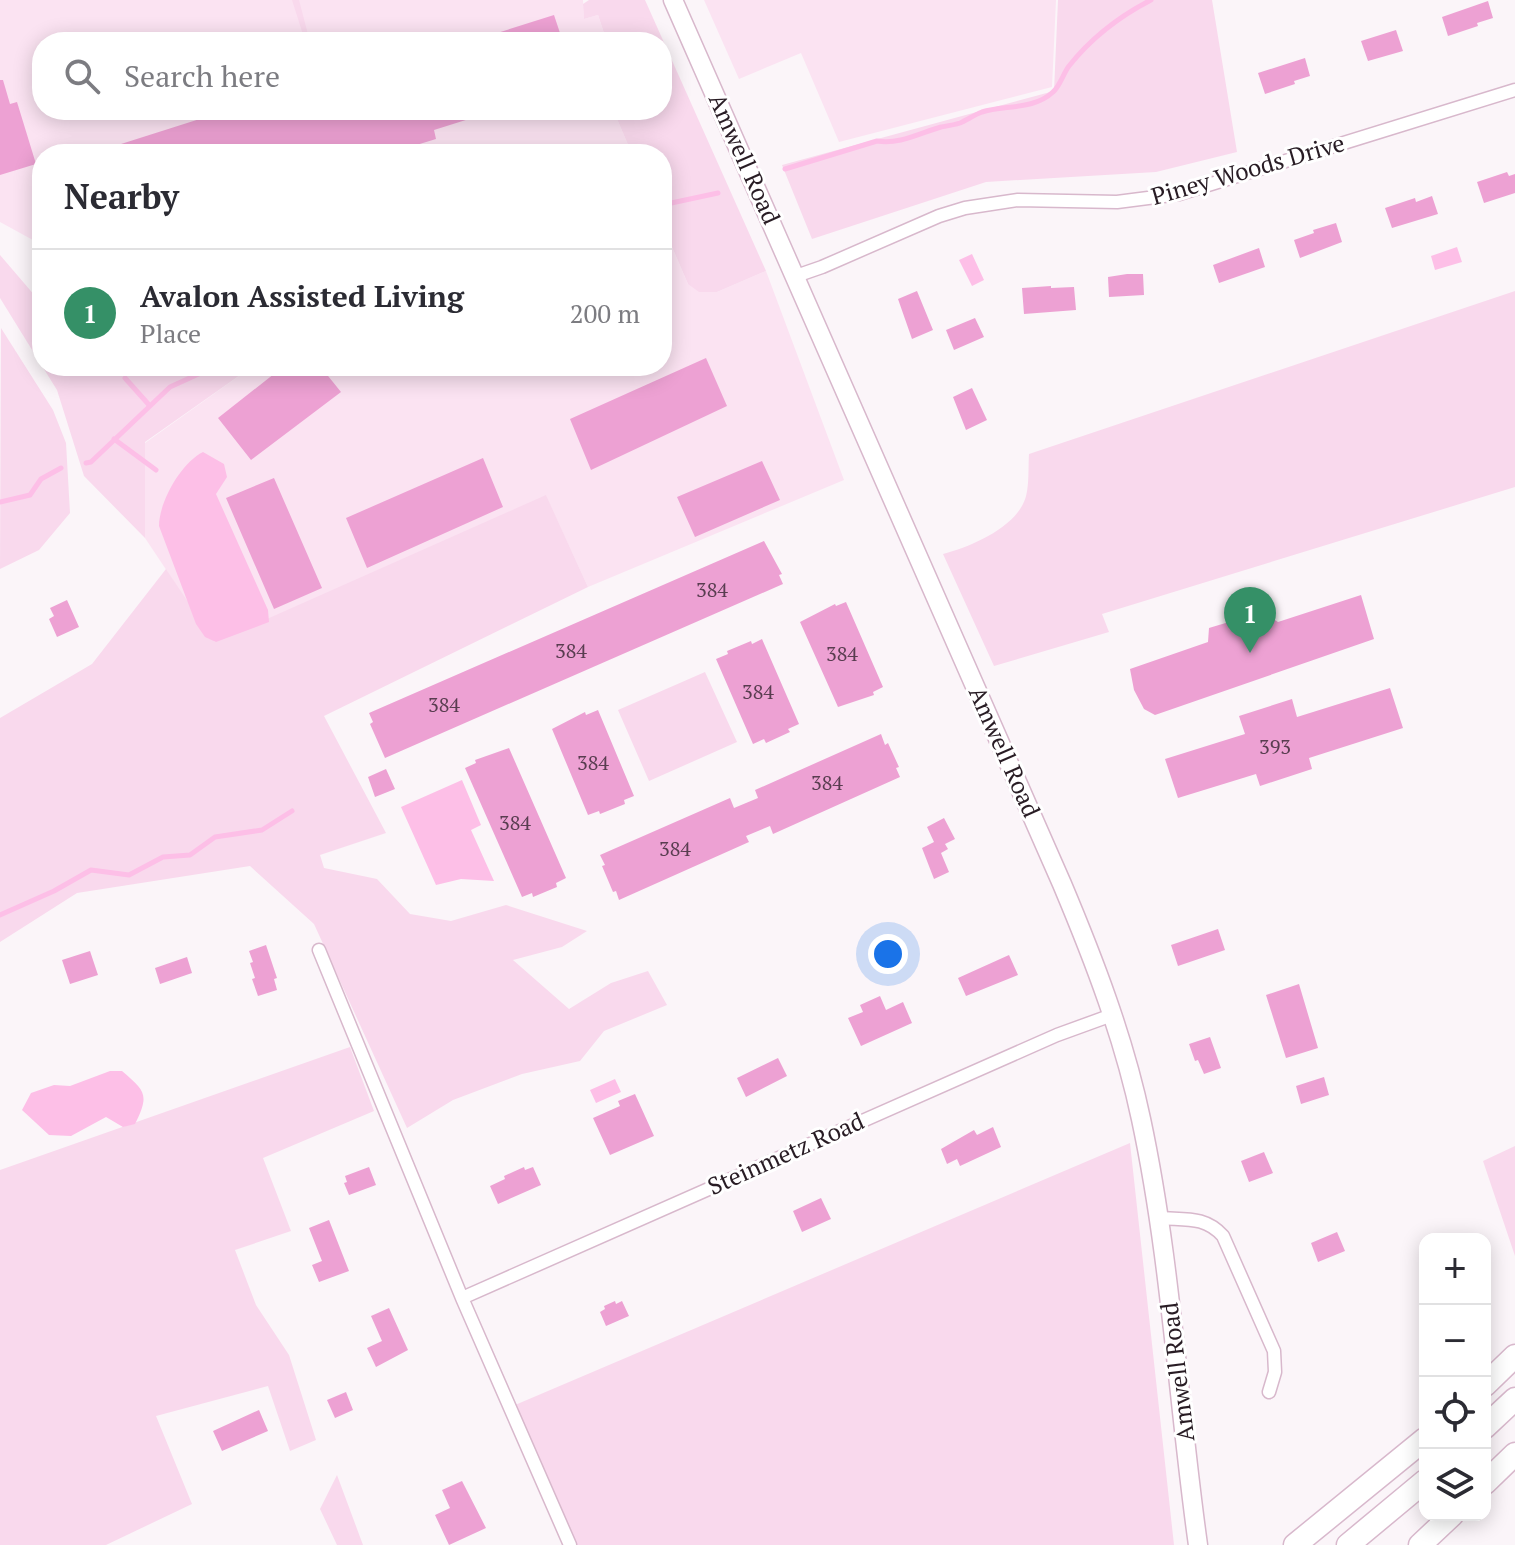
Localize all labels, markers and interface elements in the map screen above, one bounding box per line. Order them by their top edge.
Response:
search box [32,32,672,120]
icon: search [60,54,104,98]
text: Search here [124,56,280,96]
street label: Amwell Road [702,88,788,229]
street label: Piney Woods Drive [1147,126,1348,212]
text: Nearby [64,174,179,219]
text: Avalon Assisted Living [140,276,464,316]
text: 1 [83,296,97,330]
text: 200 m [570,296,640,330]
text: Place [140,316,201,350]
house number: 384 [696,576,728,603]
pin: 1 [1224,587,1276,653]
house number: 384 [555,637,587,664]
house number: 384 [826,640,858,667]
house number: 384 [742,678,774,705]
street label: Amwell Road [962,681,1048,822]
house number: 384 [428,691,460,718]
house number: 393 [1259,733,1291,760]
house number: 384 [577,749,609,776]
house number: 384 [811,769,843,796]
house number: 384 [499,809,531,836]
house number: 384 [659,835,691,862]
your location [868,934,908,974]
street label: Steinmetz Road [702,1104,869,1202]
map controls [1419,1233,1491,1521]
button: + [1419,1233,1491,1305]
street label: Amwell Road [1153,1301,1201,1444]
button: − [1419,1305,1491,1377]
button: locate [1419,1377,1491,1449]
button: layers [1419,1449,1491,1521]

